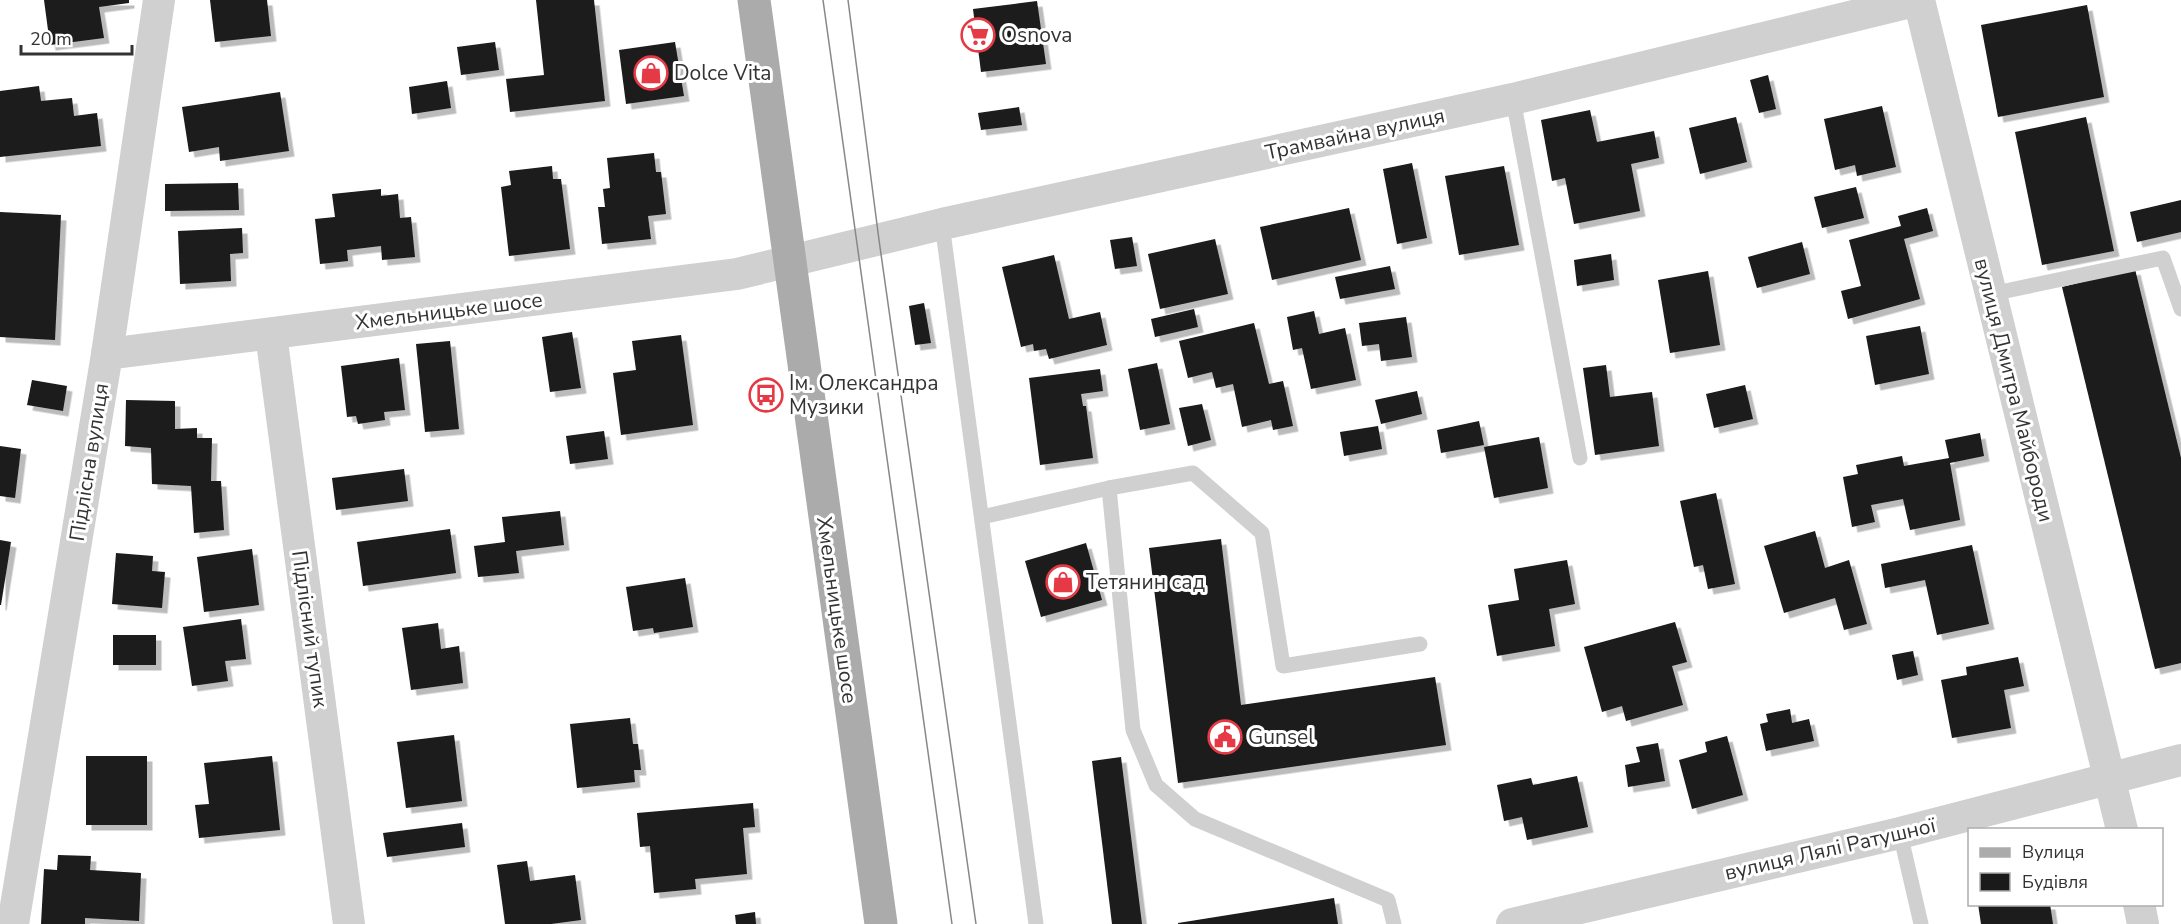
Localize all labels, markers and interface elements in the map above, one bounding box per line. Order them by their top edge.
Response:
supermarket icon: Osnova [960,17,996,53]
scale bar [21,18,132,56]
place label: Osnova [1001,21,1072,49]
text: 20 m [30,27,72,51]
shop icon: Dolce Vita [633,55,669,91]
place label: Dolce Vita [674,59,771,87]
street label: Трамвайна вулиця [1263,101,1447,167]
street label: вулиця Дмитра Майбороди [1968,255,2060,525]
street label: Хмельницьке шосе [354,286,544,336]
place label: Ім. Олександра Музики [789,369,939,421]
bus stop icon: Ім. Олександра Музики [748,377,784,413]
street label: Підлісна вулиця [63,381,115,543]
street label: Хмельницьке шосе [810,515,864,705]
street label: Підлісний тупик [285,548,335,710]
shop icon: Тетянин сад [1045,564,1081,600]
place label: Тетянин сад [1086,568,1205,596]
public building icon: Gunsel [1207,719,1243,755]
place label: Gunsel [1248,723,1315,751]
street label: вулиця Лялі Ратушної [1722,811,1939,887]
legend [1968,828,2163,906]
text: Вулиця [2022,840,2084,864]
text: Будівля [2022,870,2088,894]

